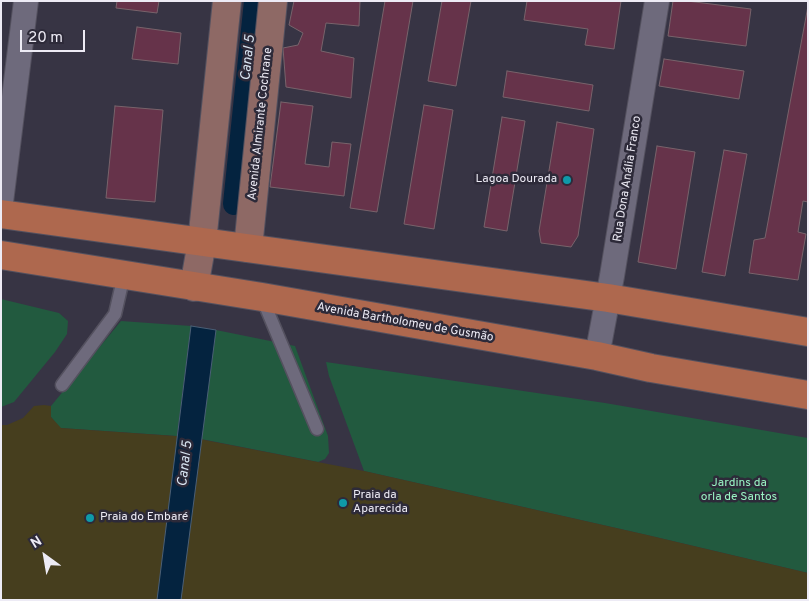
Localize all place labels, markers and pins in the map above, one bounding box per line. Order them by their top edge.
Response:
place label: Lagoa Dourada [476,173,557,187]
marker: Lagoa Dourada [561,174,573,186]
place label: Praia da Aparecida [353,489,408,517]
marker: Praia da Aparecida [337,497,349,509]
place label: Praia do Embaré [100,511,188,525]
marker: Praia do Embaré [84,512,96,524]

